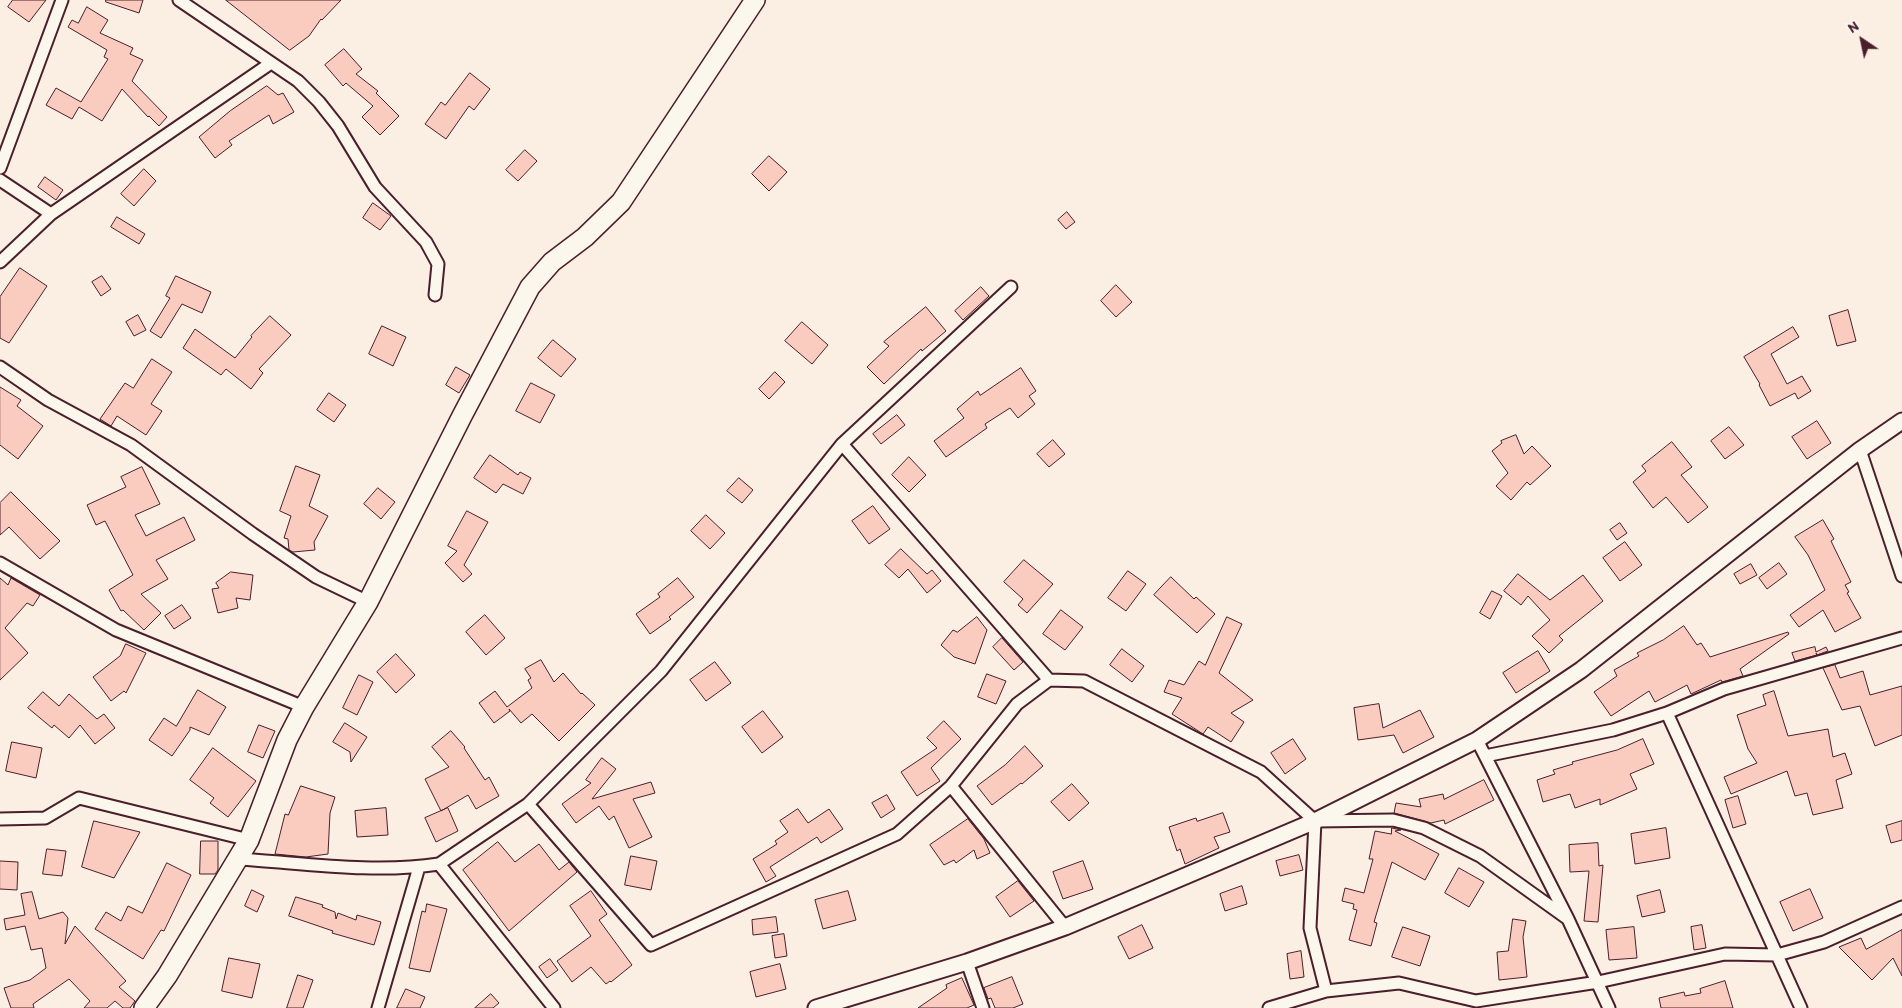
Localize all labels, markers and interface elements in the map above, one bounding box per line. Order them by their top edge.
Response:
north arrow [1837,15,1887,65]
text: N [1845,17,1862,37]

